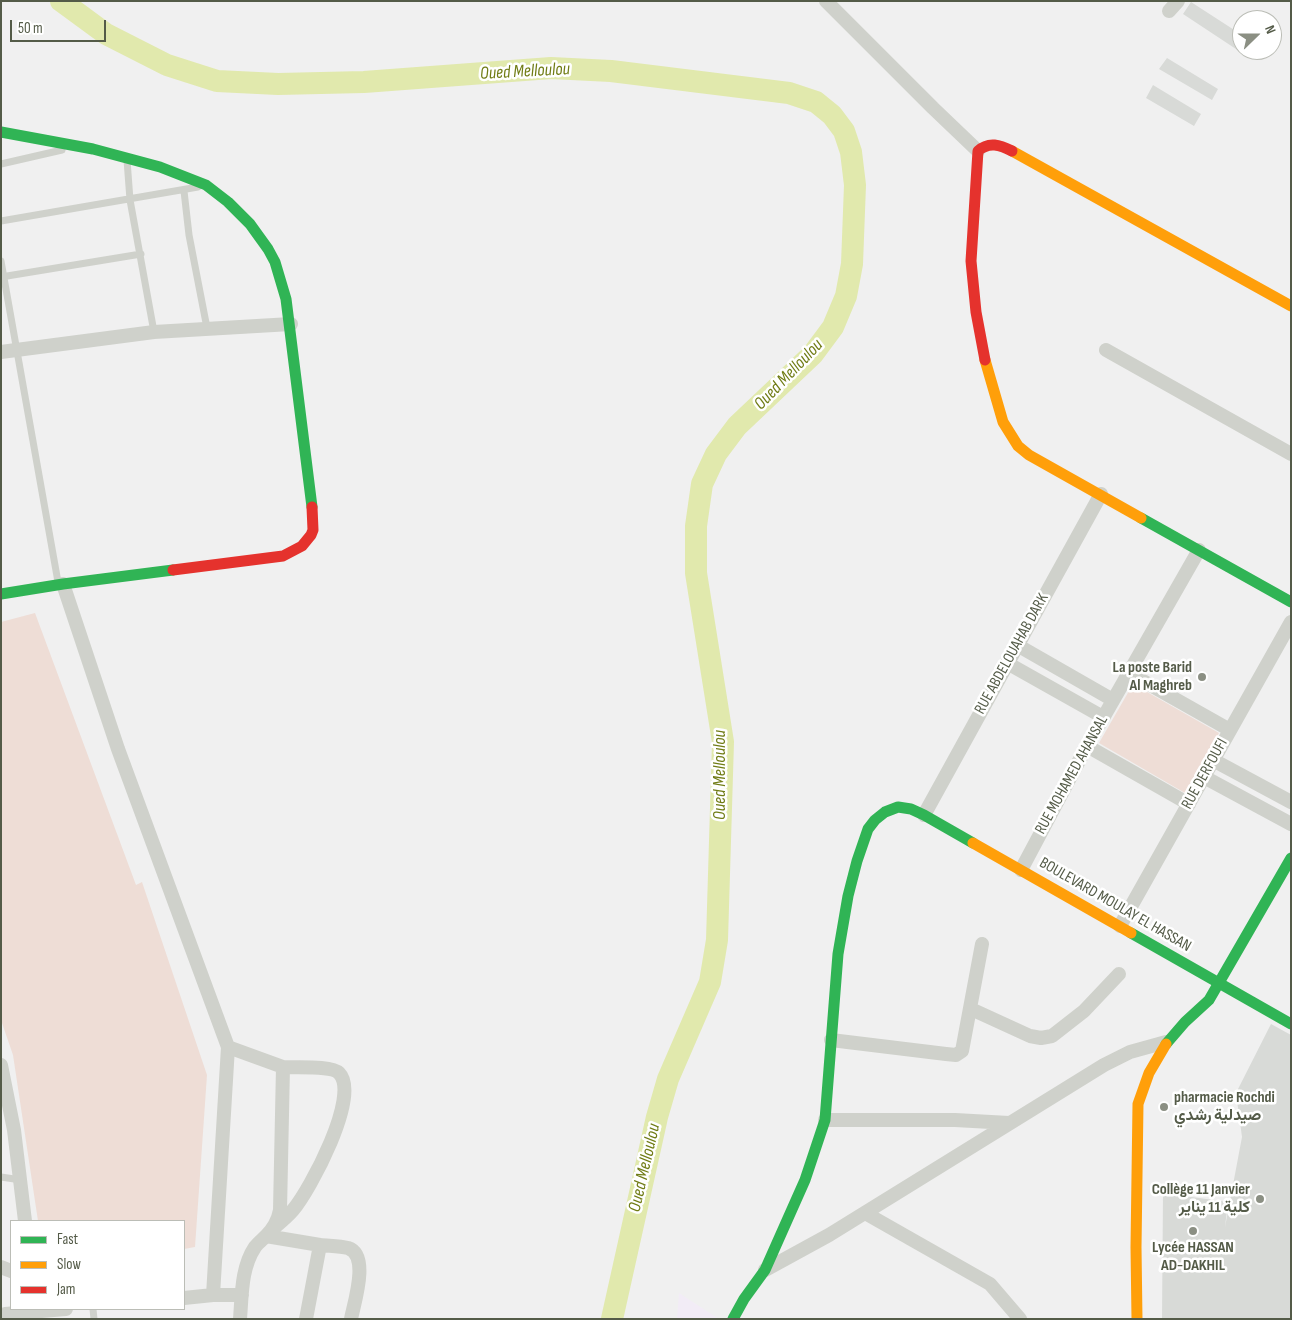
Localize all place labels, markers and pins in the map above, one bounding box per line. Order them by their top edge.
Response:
place label: La poste Barid Al Maghreb [1113,658,1192,696]
marker: La poste Barid Al Maghreb [1196,671,1208,683]
place label: pharmacie Rochdi صيدلية رشدي [1174,1088,1275,1126]
marker: pharmacie Rochdi صيدلية رشدي [1158,1101,1170,1113]
place label: Collège 11 Janvier كلية 11 يناير [1152,1180,1250,1218]
marker: Collège 11 Janvier كلية 11 يناير [1254,1193,1266,1205]
marker: Lycée HASSAN AD-DAKHIL [1187,1225,1199,1237]
place label: Lycée HASSAN AD-DAKHIL [1152,1238,1234,1276]

